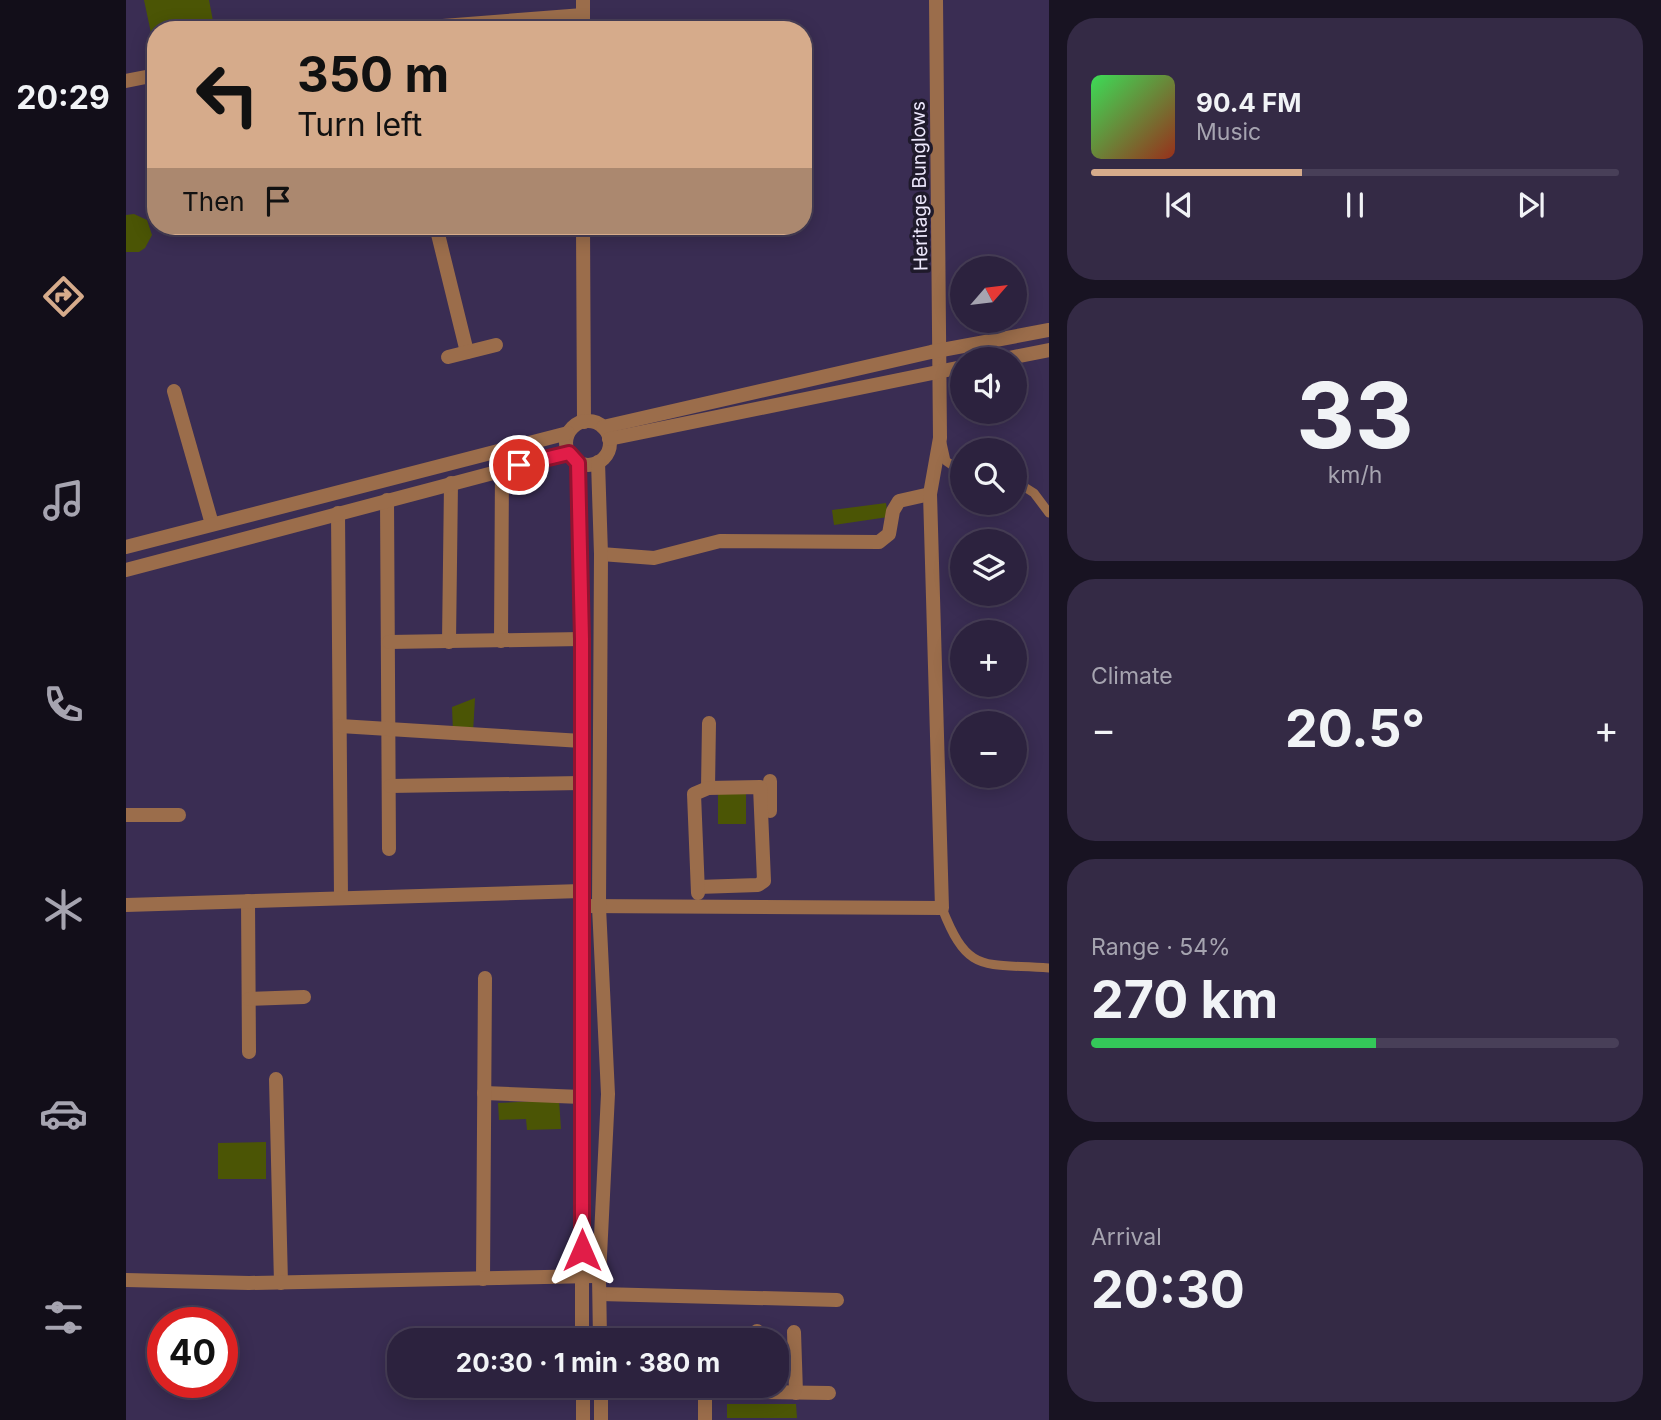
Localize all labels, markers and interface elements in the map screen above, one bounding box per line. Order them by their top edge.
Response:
text: 350 m [297,45,449,104]
icon: left [182,49,273,140]
text: 20:29 [16,78,110,117]
text: 90.4 FM [1196,87,1302,118]
street label: Heritage Bunglows [907,101,932,271]
text: Turn left [297,105,422,144]
text: Music [1196,118,1261,146]
icon: arrive [259,182,297,220]
text: Then [182,186,245,217]
icon: previous [1160,186,1198,224]
icon: pause [1336,186,1374,224]
icon: next [1512,186,1550,224]
north arrow [950,256,1027,332]
map controls [950,256,1027,788]
icon: directions [39,272,88,321]
button: sound [950,347,1027,424]
text: 33 [1296,360,1414,470]
pin [489,435,549,495]
button: search [950,438,1027,515]
icon: arrive [500,446,538,484]
text: km/h [1328,461,1382,489]
icon: music [39,476,88,525]
button: layers [950,529,1027,606]
button: + [950,620,1027,697]
text: Climate [1091,662,1173,690]
icon: phone [39,680,88,729]
text: 20.5° [1285,697,1425,760]
text: − [1091,706,1116,752]
text: + [1594,706,1619,752]
button: − [950,711,1027,788]
icon: climate [39,885,88,934]
text: Range · 54% [1091,933,1231,961]
text: 270 km [1091,968,1278,1031]
icon: car [39,1089,88,1138]
position arrow [545,1213,619,1287]
text: Arrival [1091,1223,1162,1251]
text: 20:30 [1091,1258,1245,1321]
icon: filters [39,1293,88,1342]
speed limit sign: 40 [147,1307,238,1398]
text: 20:30 · 1 min · 380 m [456,1347,720,1378]

